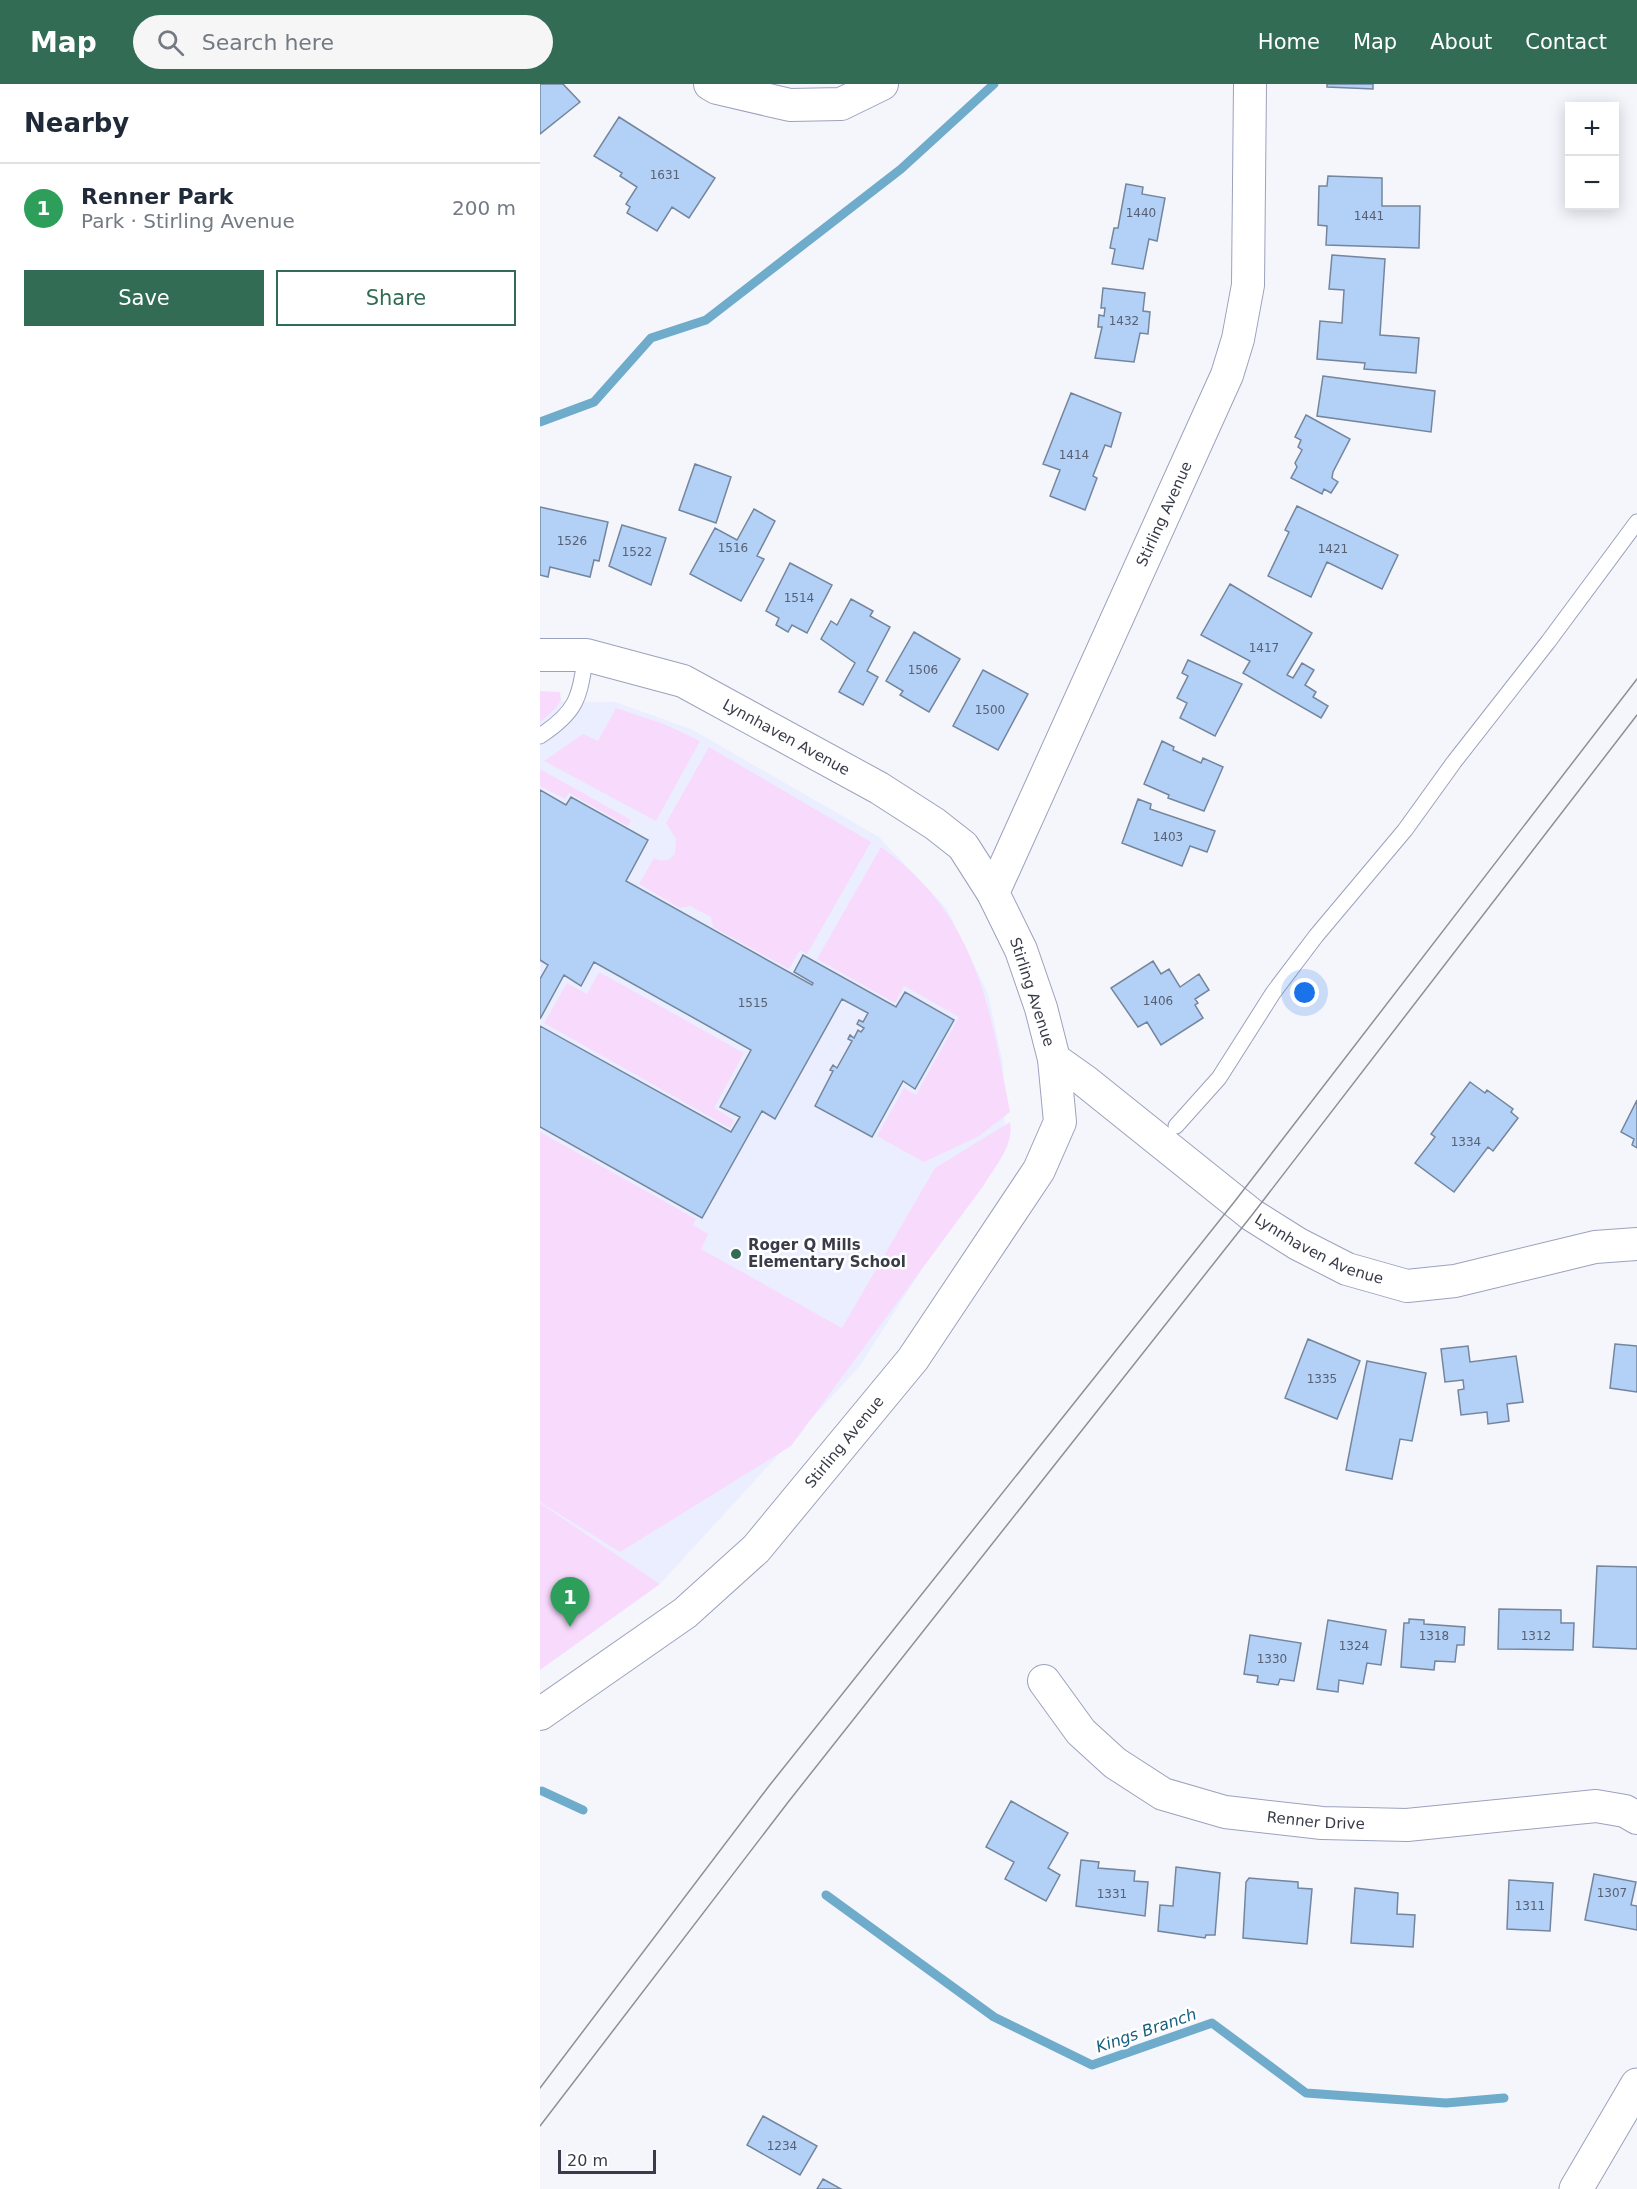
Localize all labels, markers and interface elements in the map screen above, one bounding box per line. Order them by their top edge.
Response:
search box [133,15,553,69]
text: Map [30,26,97,59]
icon: search [154,26,187,59]
text: Search here [202,30,334,55]
text: Home [1258,30,1320,54]
text: Map [1353,30,1397,54]
text: About [1430,30,1492,54]
text: Contact [1525,30,1607,54]
map controls [1565,102,1619,210]
button: + [1565,102,1619,156]
text: Nearby [24,108,129,138]
button: − [1565,156,1619,210]
house number: 1631 [650,168,680,182]
text: Renner Park [81,184,233,209]
text: 1 [37,196,50,220]
text: 200 m [452,196,516,220]
house number: 1440 [1126,206,1156,220]
text: Park · Stirling Avenue [81,209,295,233]
house number: 1441 [1354,209,1384,223]
button: Save [24,270,264,326]
button: Share [276,270,516,326]
house number: 1432 [1109,314,1139,328]
house number: 1414 [1059,448,1089,462]
street label: Stirling Avenue [1133,458,1196,569]
house number: 1526 [557,534,587,548]
house number: 1516 [718,541,748,555]
house number: 1421 [1318,542,1348,556]
house number: 1522 [622,545,652,559]
house number: 1514 [784,591,814,605]
house number: 1417 [1249,641,1279,655]
house number: 1506 [908,663,938,677]
street label: Lynnhaven Avenue [720,695,853,779]
house number: 1500 [975,703,1005,717]
house number: 1403 [1153,830,1183,844]
street label: Stirling Avenue [1006,935,1058,1049]
your location [1290,978,1319,1007]
house number: 1406 [1143,994,1173,1008]
house number: 1515 [738,996,768,1010]
house number: 1334 [1451,1135,1481,1149]
street label: Lynnhaven Avenue [1251,1210,1385,1288]
place label: Roger Q Mills Elementary School [748,1236,906,1271]
marker: Roger Q Mills Elementary School [729,1247,743,1261]
house number: 1335 [1307,1372,1337,1386]
street label: Stirling Avenue [801,1393,888,1492]
pin: 1 [550,1578,590,1627]
house number: 1318 [1419,1629,1449,1643]
house number: 1312 [1521,1629,1551,1643]
house number: 1324 [1339,1639,1369,1653]
house number: 1330 [1257,1652,1287,1666]
street label: Renner Drive [1266,1808,1365,1833]
house number: 1307 [1597,1886,1627,1900]
house number: 1331 [1097,1887,1127,1901]
house number: 1311 [1515,1899,1545,1913]
water label: Kings Branch [1093,2004,1199,2057]
house number: 1234 [767,2139,797,2153]
scale bar [558,2147,656,2174]
text: 20 m [567,2151,608,2170]

